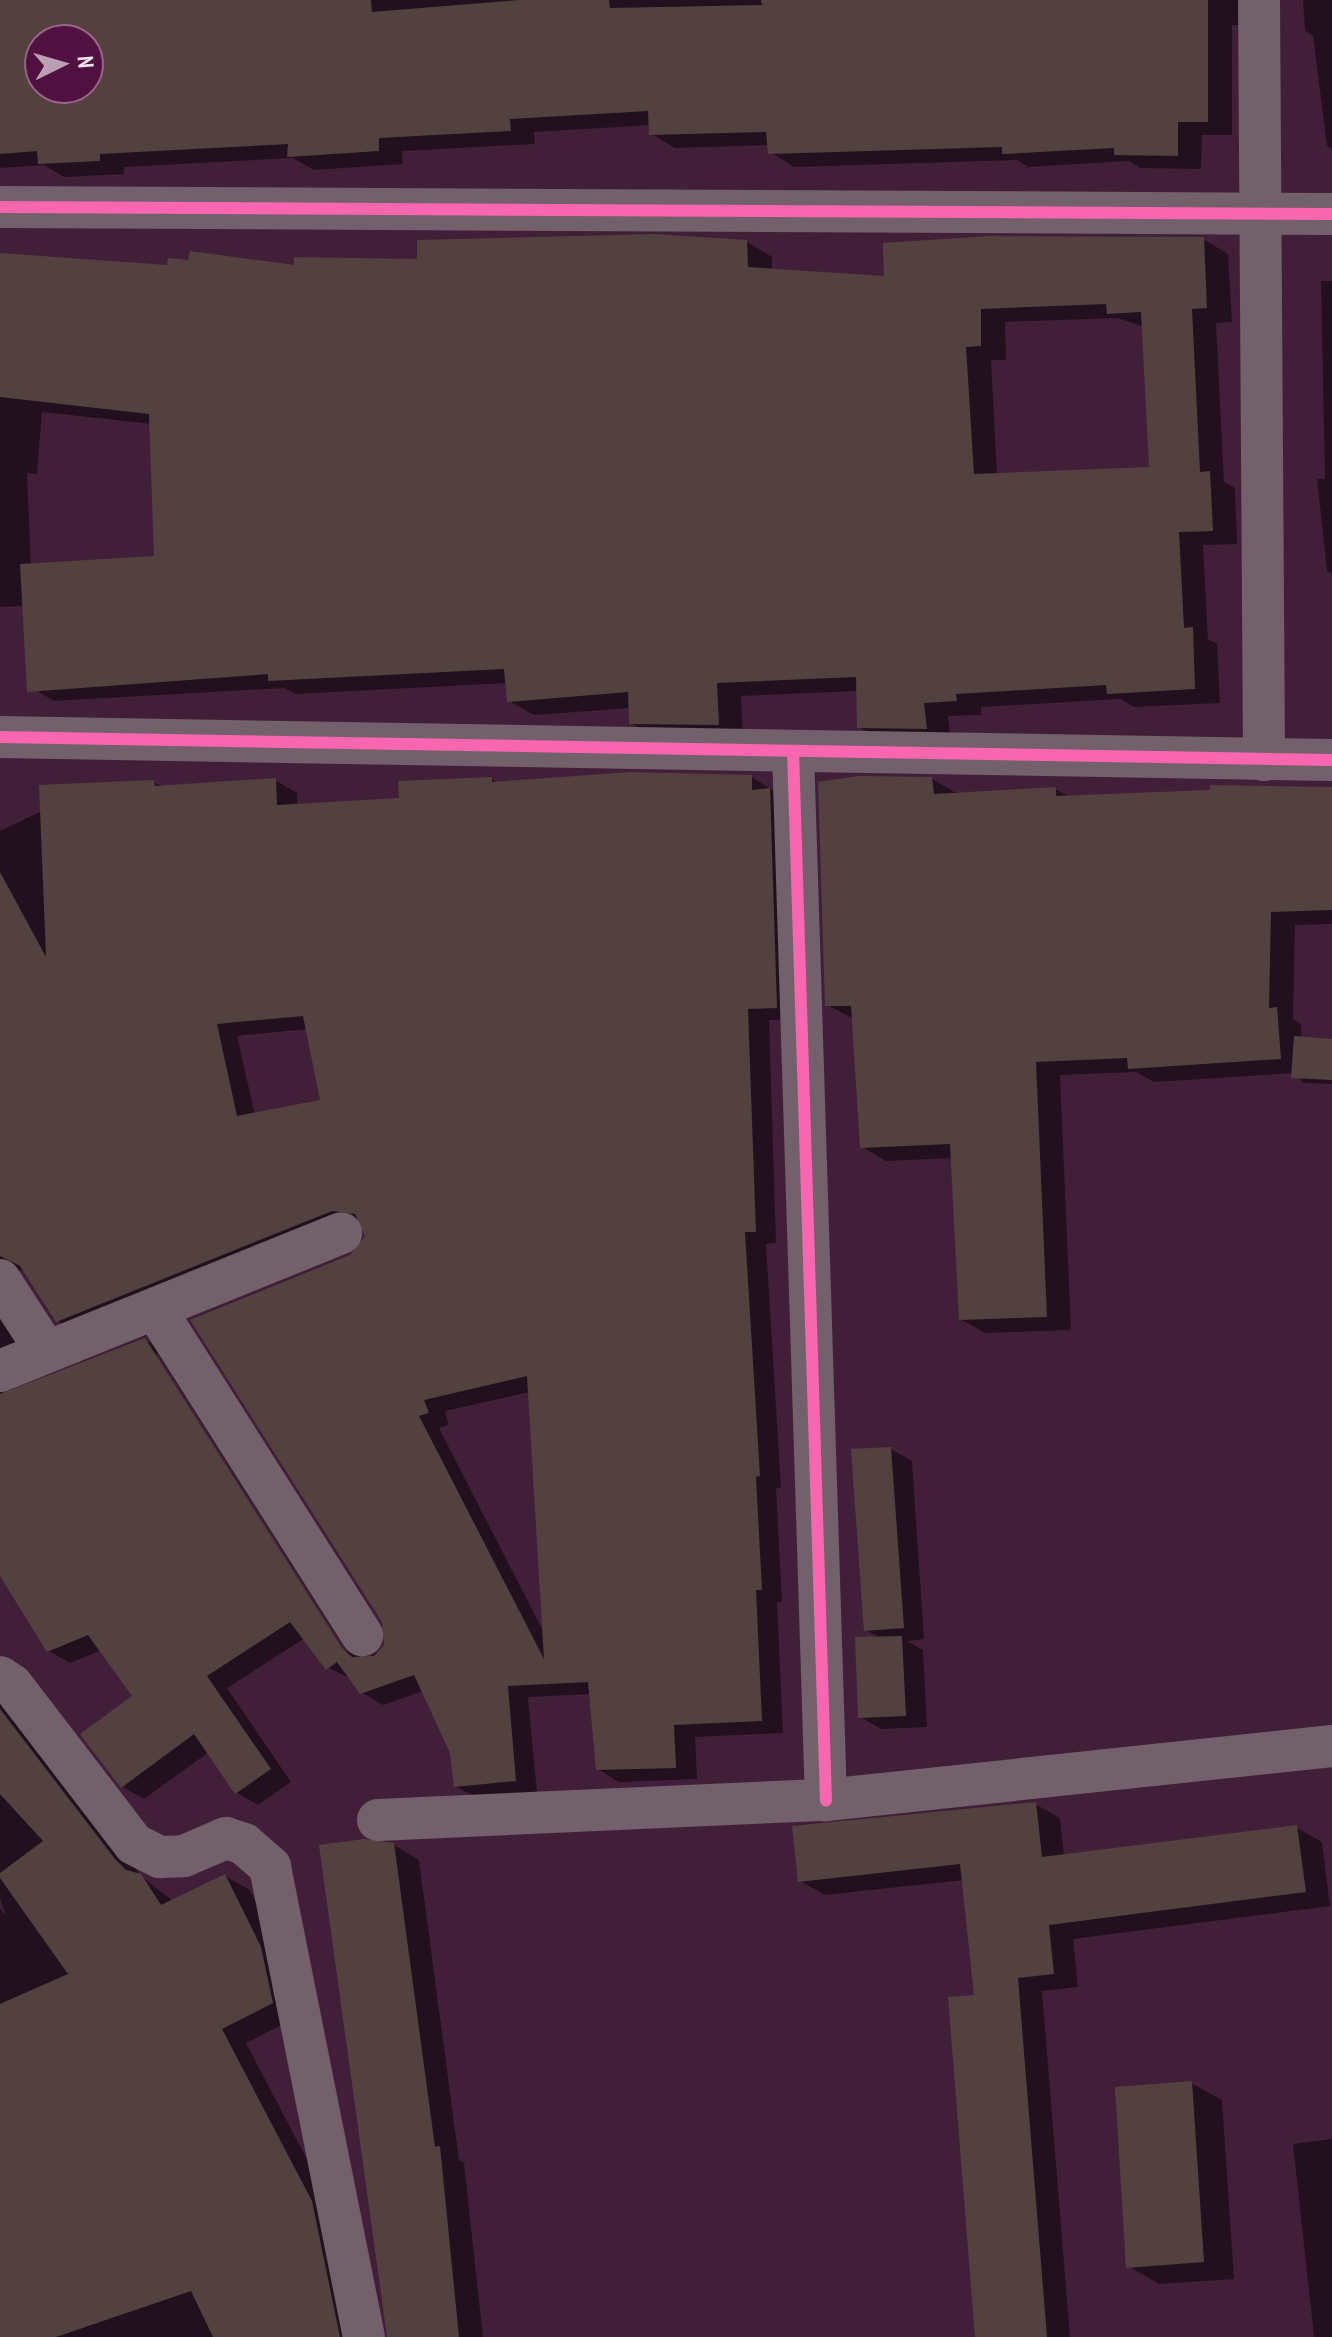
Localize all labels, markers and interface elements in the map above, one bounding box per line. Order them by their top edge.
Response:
north arrow [24,24,104,104]
text: N [71,55,100,69]

